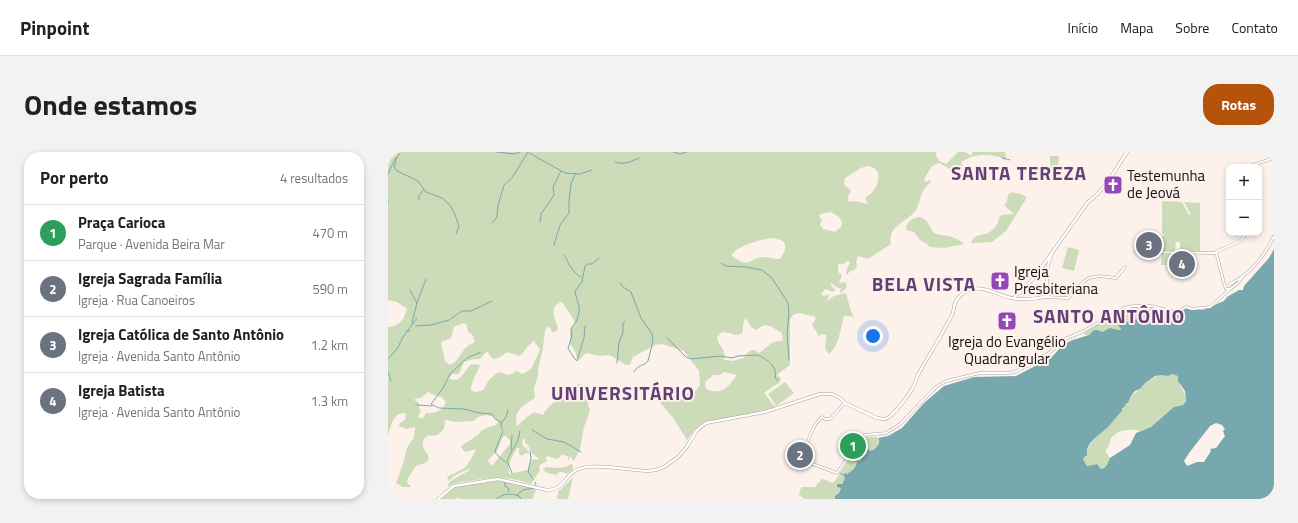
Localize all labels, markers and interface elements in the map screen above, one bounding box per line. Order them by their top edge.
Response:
text: Pinpoint [20,13,89,42]
text: Início [1068,17,1098,38]
text: Mapa [1120,17,1153,38]
text: Sobre [1175,17,1209,38]
text: Contato [1231,17,1278,38]
text: Onde estamos [24,83,197,126]
button: Rotas [1203,84,1274,125]
district label: SANTA TEREZA [951,158,1087,187]
place label: Testemunha de Jeová [1127,164,1206,204]
map controls [1226,164,1262,236]
button: + [1226,164,1262,200]
text: Por perto [40,165,109,191]
text: 4 resultados [280,168,348,188]
church icon: Testemunha de Jeová [1102,174,1124,196]
button: − [1226,200,1262,236]
text: Praça Carioca [78,211,165,234]
text: 1 [49,223,57,243]
text: 470 m [312,223,348,243]
pin: 3 [1136,230,1162,260]
text: Parque · Avenida Beira Mar [78,234,225,254]
pin: 4 [1169,249,1195,279]
place label: Igreja Presbiteriana [1014,260,1099,300]
text: Igreja Sagrada Família [78,267,222,290]
district label: BELA VISTA [872,269,976,298]
church icon: Igreja Presbiteriana [989,270,1011,292]
text: 2 [49,279,57,299]
text: 590 m [312,279,348,299]
text: Igreja · Rua Canoeiros [78,290,195,310]
district label: SANTO ANTÔNIO [1033,301,1185,330]
church icon: Igreja do Evangélio Quadrangular [996,310,1018,332]
text: Igreja Católica de Santo Antônio [78,323,284,346]
your location [863,326,883,346]
place label: Igreja do Evangélio Quadrangular [948,330,1066,370]
text: 3 [49,335,57,355]
text: 1.2 km [311,335,348,355]
text: Igreja · Avenida Santo Antônio [78,346,240,366]
district label: UNIVERSITÁRIO [551,378,695,407]
text: Igreja Batista [78,379,165,402]
text: 4 [49,391,57,411]
text: 1.3 km [311,391,348,411]
text: Igreja · Avenida Santo Antônio [78,402,240,422]
pin: 1 [840,431,866,461]
pin: 2 [787,440,813,470]

